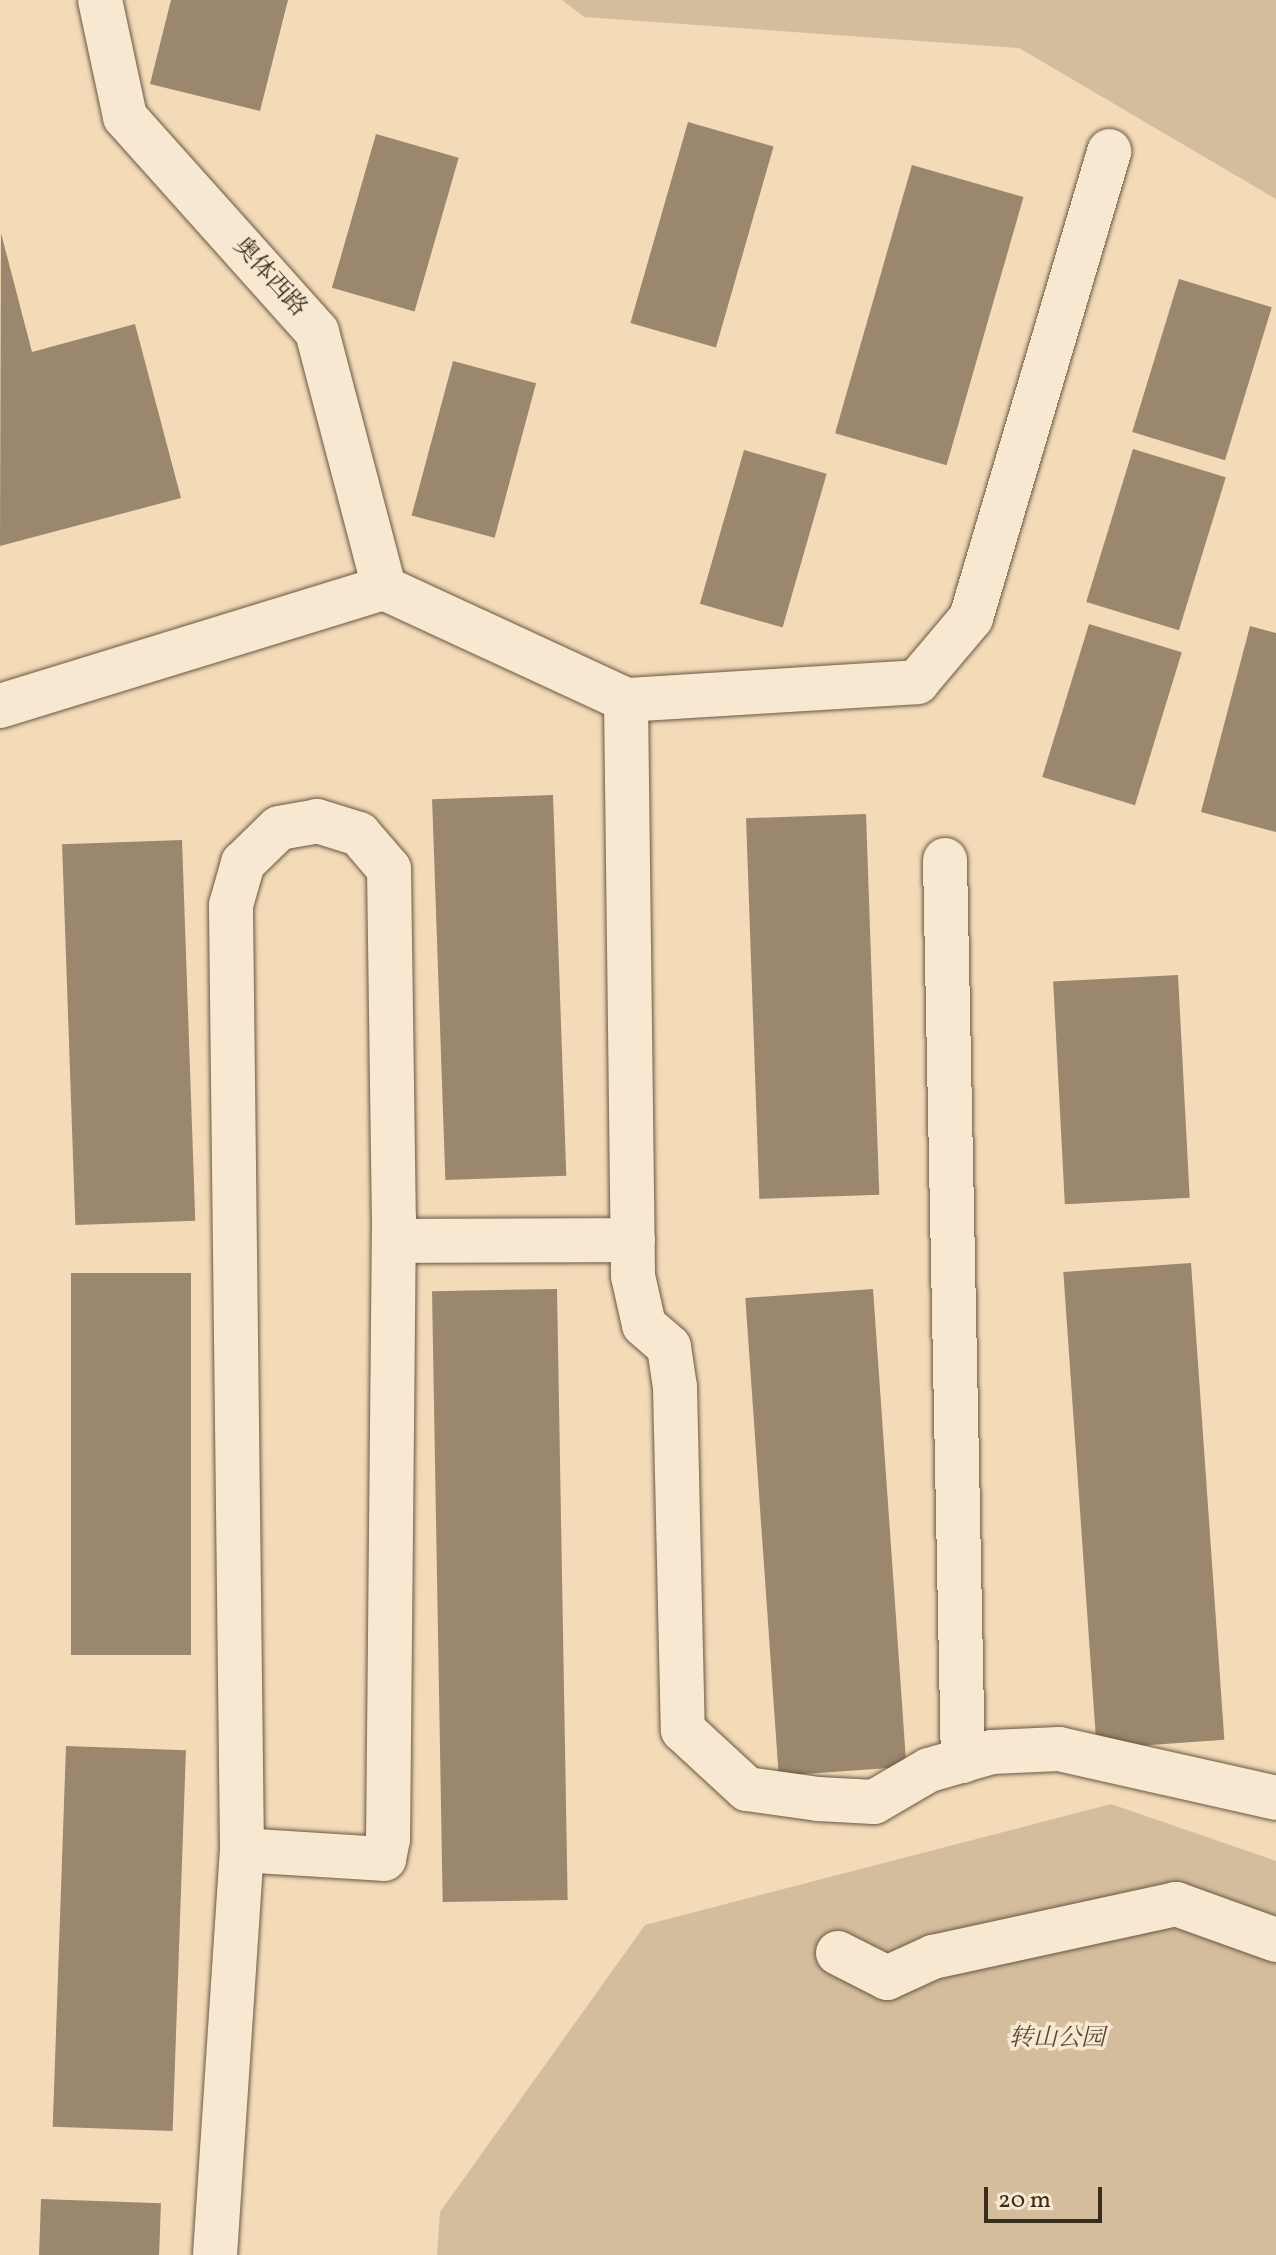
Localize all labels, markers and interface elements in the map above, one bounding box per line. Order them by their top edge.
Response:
street label: 奥体西路 [226,233,312,323]
park label: 转山公园 [1009,2026,1105,2054]
scale bar [988,2171,1106,2221]
text: 20 m [998,2184,1051,2218]

